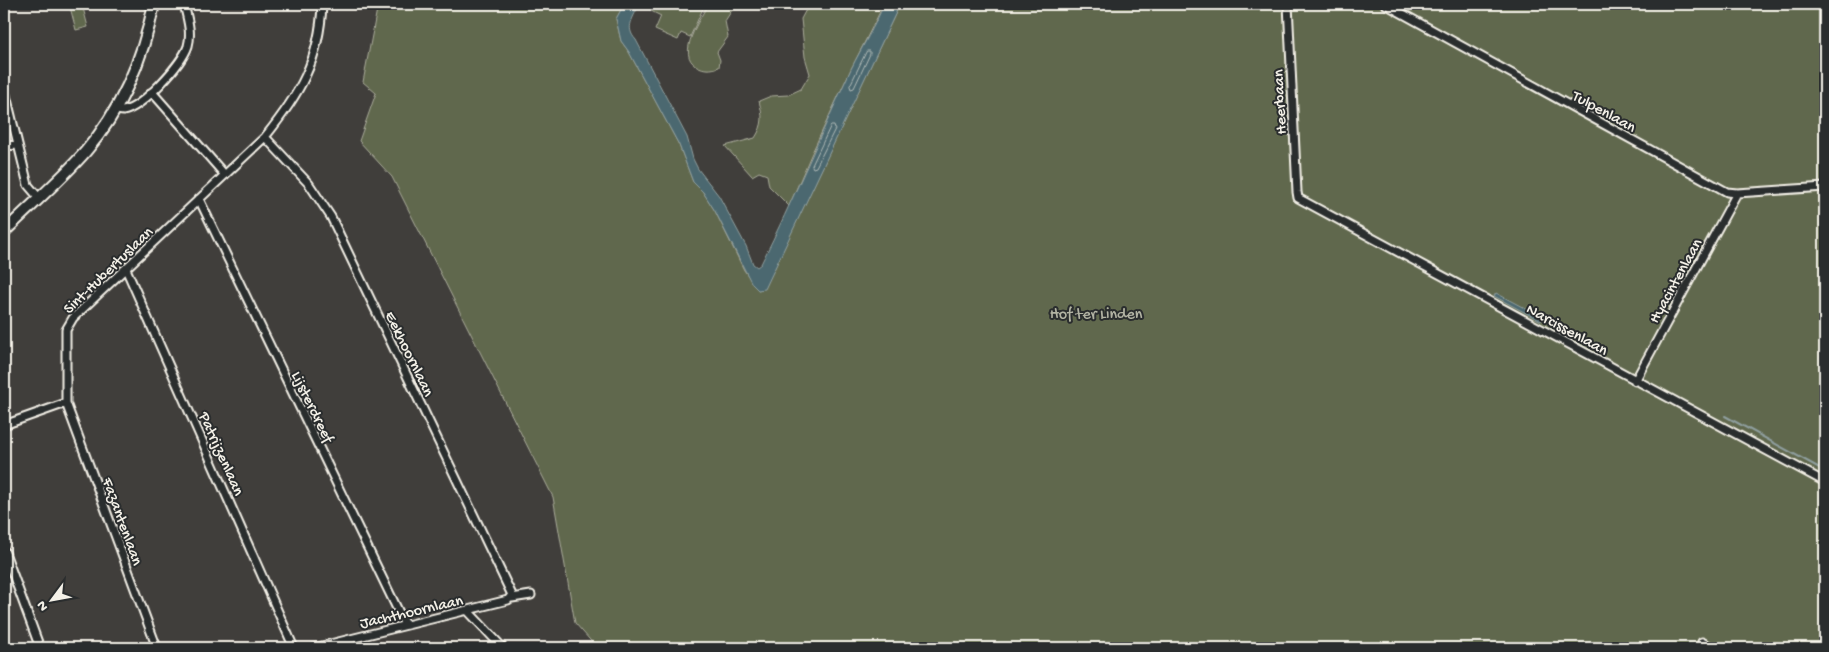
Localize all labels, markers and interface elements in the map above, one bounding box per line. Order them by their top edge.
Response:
street label: Heerbaan [1270,68,1293,135]
street label: Tulpenlaan [1567,87,1639,138]
street label: Sint-Hubertuslaan [60,223,159,319]
street label: Hyacintenlaan [1646,236,1708,327]
street label: Narcissenlaan [1522,301,1611,361]
park label: Hof ter Linden [1050,306,1143,325]
street label: Eekhoornlaan [379,309,437,401]
street label: Lijsterdreef [285,369,337,447]
street label: Patrijzenlaan [192,409,247,500]
street label: Fazantenlaan [96,475,145,569]
north arrow [28,574,78,624]
street label: Jachthoornlaan [358,592,466,635]
text: N [33,597,53,614]

